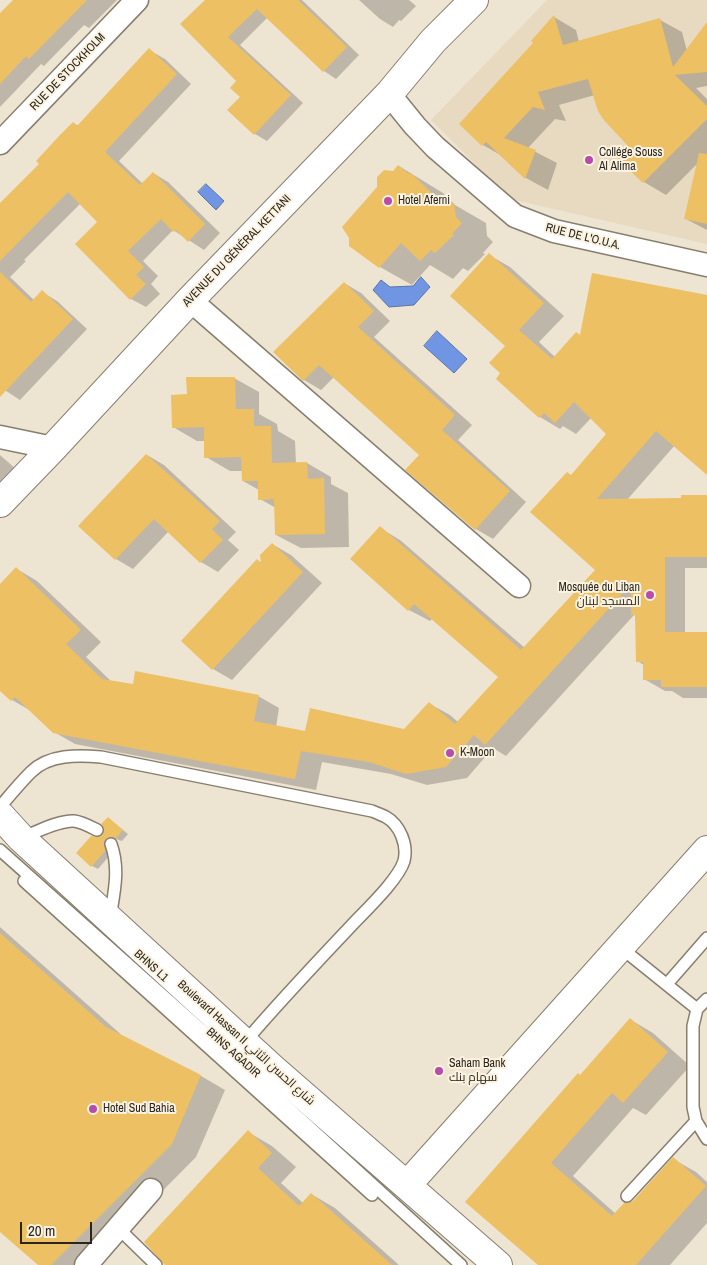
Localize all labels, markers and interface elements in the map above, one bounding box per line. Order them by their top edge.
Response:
street label: RUE DE STOCKHOLM [27,30,109,114]
place label: Collége Souss Al Alima [599,146,662,174]
marker: Collége Souss Al Alima [583,154,595,166]
street label: AVENUE DU GÉNÉRAL KETTANI [180,192,294,310]
place label: Hotel Aferni [398,194,450,208]
marker: Hotel Aferni [382,195,394,207]
street label: RUE DE L'O.U.A. [544,221,622,253]
place label: Mosquée du Liban المسجد لبنان [558,581,640,609]
marker: Mosquée du Liban المسجد لبنان [644,589,656,601]
place label: K-Moon [460,746,494,760]
marker: K-Moon [444,747,456,759]
street label: BHNS L1 [131,947,171,985]
street label: Boulevard Hassan II شارع الحسن الثاني [174,978,318,1108]
street label: BHNS AGADIR [203,1025,263,1081]
place label: Saham Bank سهام بنك [449,1057,505,1085]
marker: Saham Bank سهام بنك [433,1065,445,1077]
place label: Hotel Sud Bahia [103,1102,175,1116]
marker: Hotel Sud Bahia [87,1103,99,1115]
scale bar [22,1212,95,1244]
text: 20 m [28,1220,55,1241]

